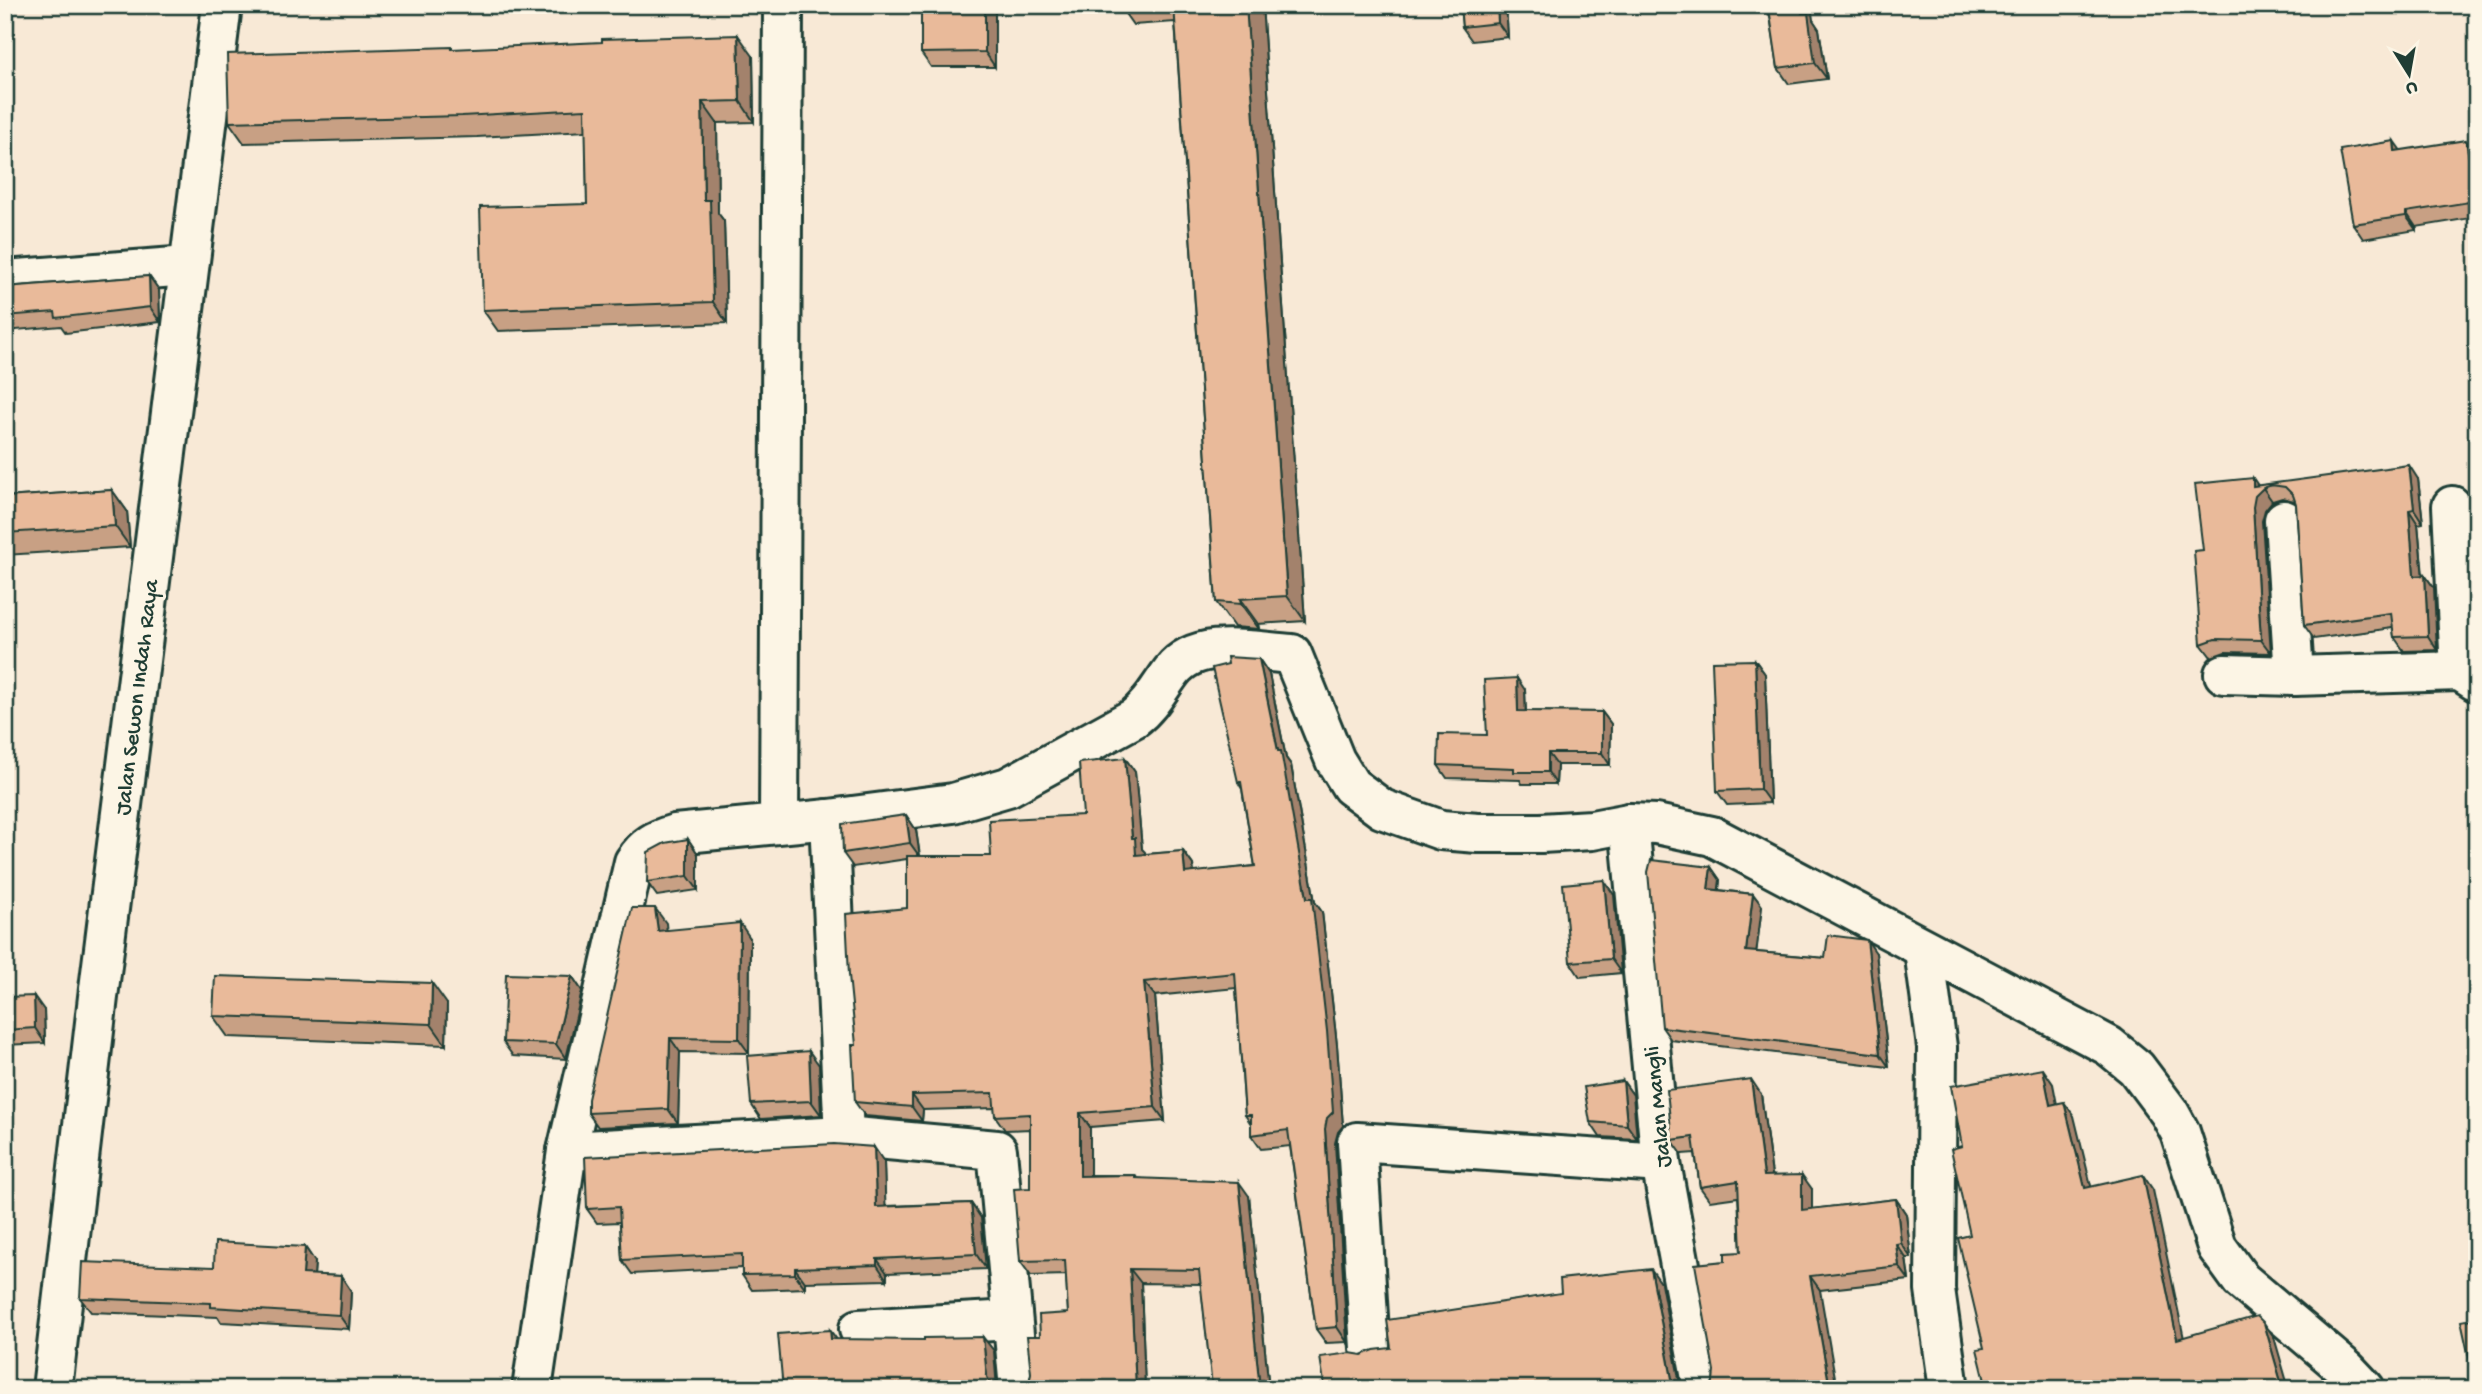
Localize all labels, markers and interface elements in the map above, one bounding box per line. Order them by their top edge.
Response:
north arrow [2374,38,2444,108]
text: U [2404,75,2419,100]
street label: Jalan Sewon Indah Raya [111,577,166,817]
street label: Jalan Mangli [1640,1045,1679,1169]

